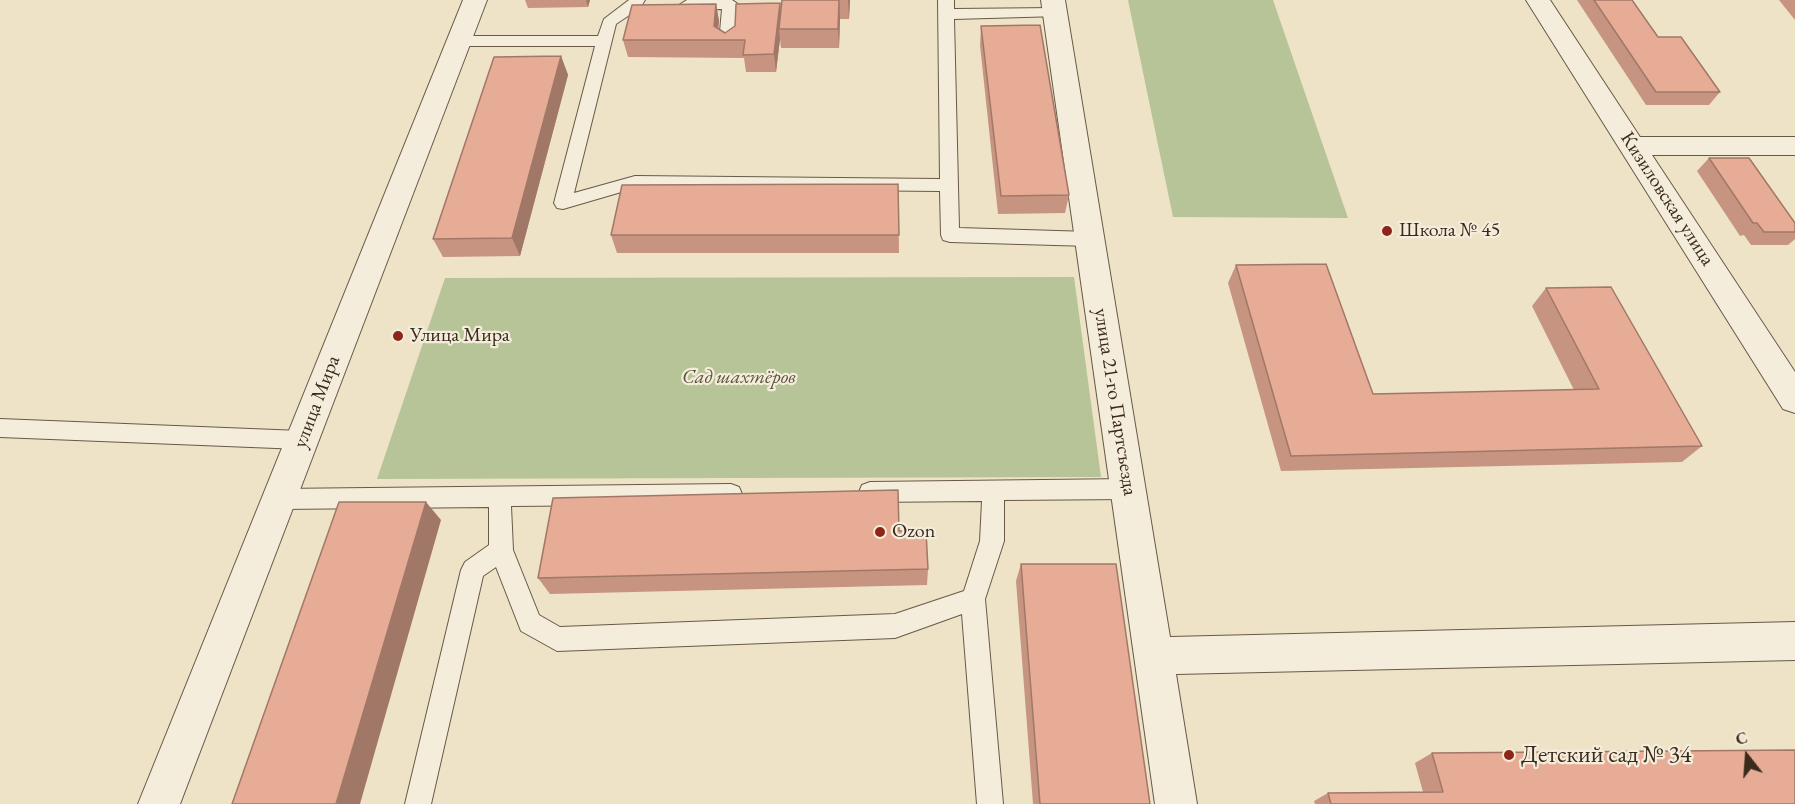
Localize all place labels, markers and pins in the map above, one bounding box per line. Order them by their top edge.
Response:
place label: Школа № 45 [1399,219,1500,243]
marker: Школа № 45 [1380,224,1394,238]
place label: Улица Мира [410,324,510,348]
marker: Улица Мира [391,329,405,343]
place label: Ozon [892,520,935,544]
marker: Ozon [873,525,887,539]
place label: Детский сад № 34 [1521,741,1691,769]
marker: Детский сад № 34 [1502,748,1516,762]

